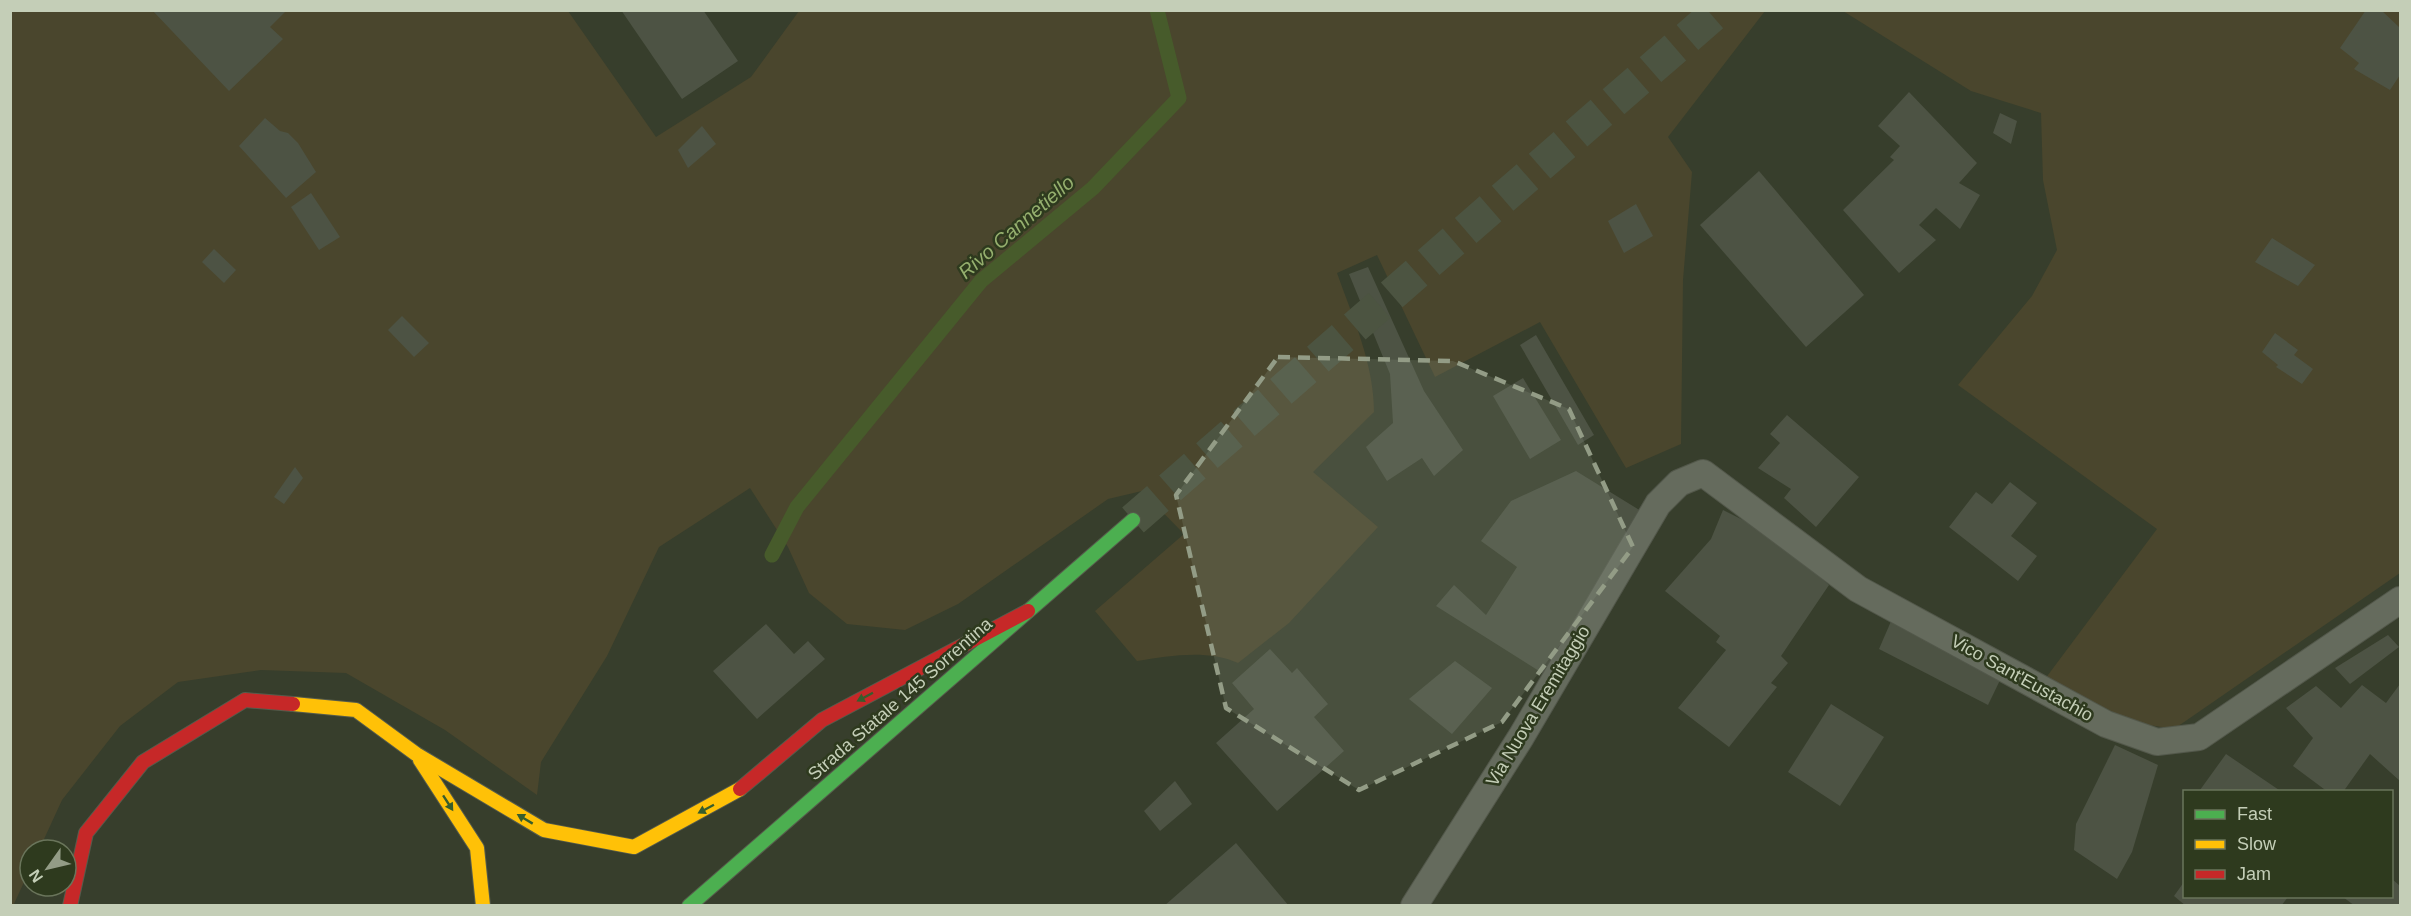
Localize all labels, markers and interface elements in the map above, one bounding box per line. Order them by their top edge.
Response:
water label: Rivo Cannetiello [954,171,1078,283]
street label: Strada Statale 145 Sorrentina [804,613,997,784]
street label: Via Nuova Eremitaggio [1482,622,1594,790]
street label: Vico Sant'Eustachio [1948,631,2096,725]
one-way arrow [856,692,873,702]
legend [2183,790,2393,898]
one-way arrow [442,795,453,811]
one-way arrow [698,804,715,814]
text: Fast [2237,804,2272,824]
one-way arrow [516,814,533,824]
text: Slow [2237,834,2277,854]
north arrow [18,838,78,898]
text: Jam [2237,864,2271,884]
text: N [26,867,46,886]

